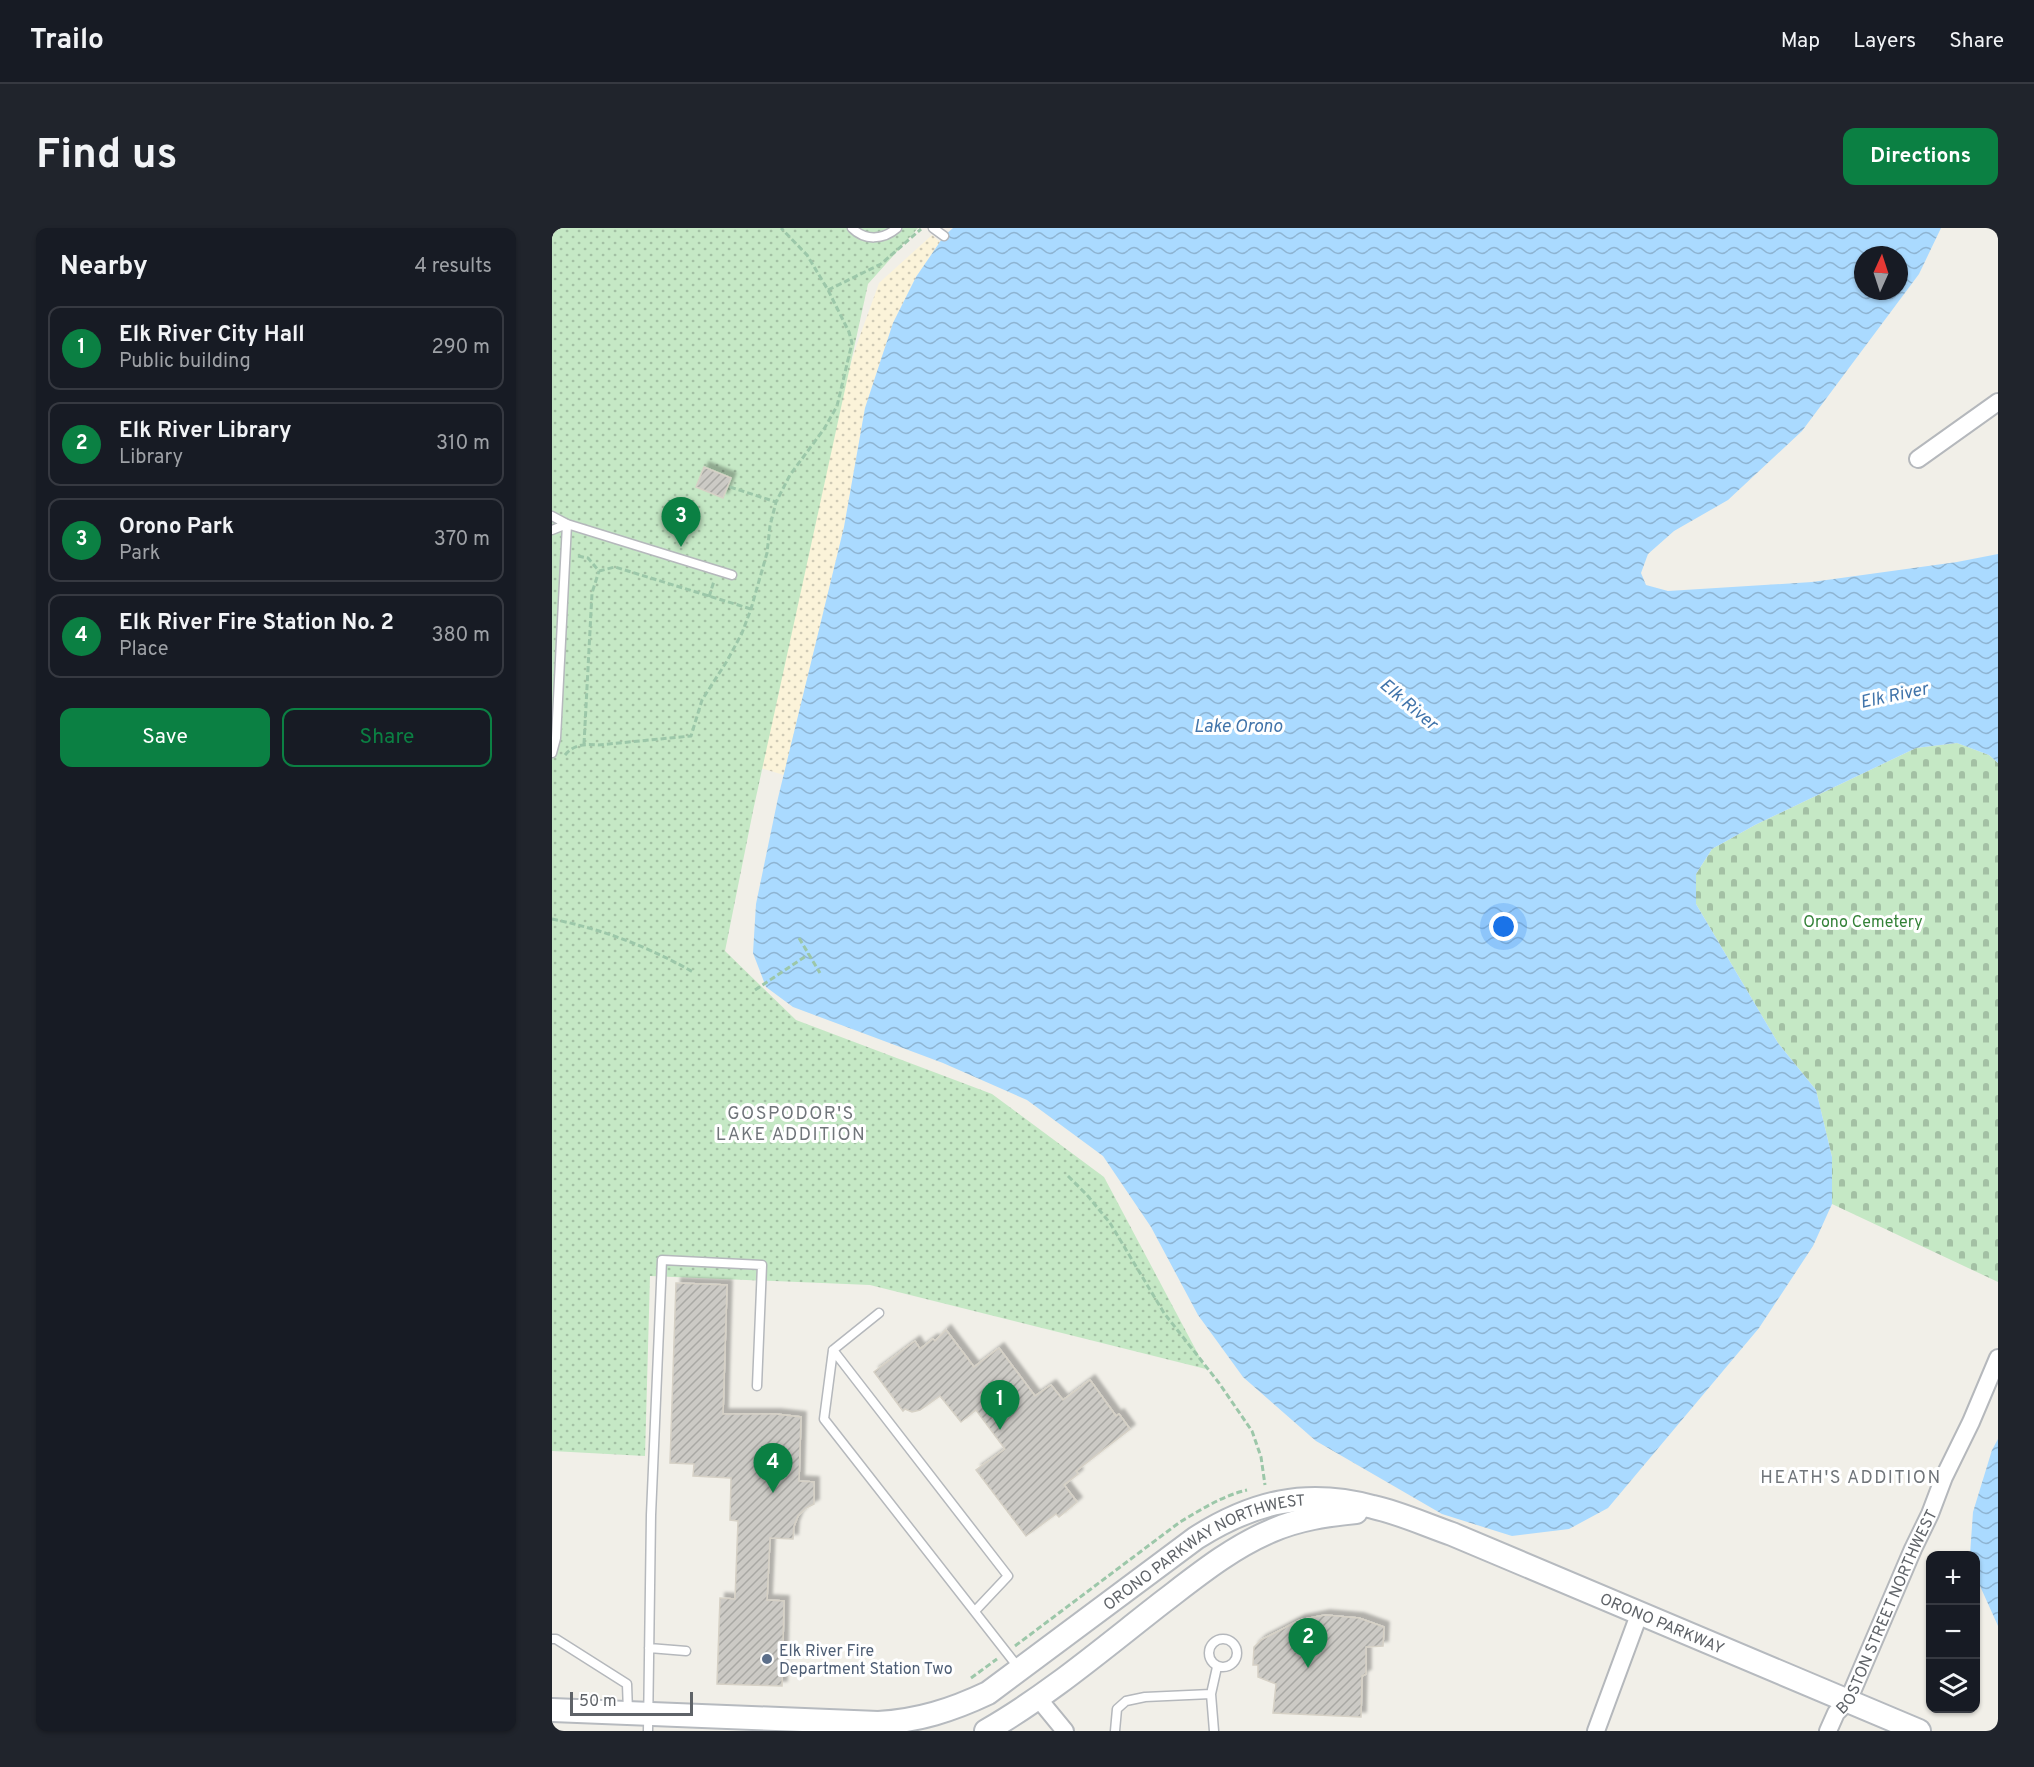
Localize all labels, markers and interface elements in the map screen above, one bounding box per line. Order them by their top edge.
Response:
text: Trailo [30,23,104,59]
text: Map [1781,28,1820,55]
text: Layers [1853,28,1916,55]
text: Share [1949,28,2004,55]
button: Directions [1843,128,1998,185]
text: Find us [36,130,177,183]
north arrow [1854,246,1908,300]
text: Nearby [60,251,148,284]
text: 4 results [415,254,492,280]
text: Elk River City Hall [119,322,305,349]
text: 1 [78,335,86,361]
text: 290 m [432,335,490,361]
text: Public building [119,349,251,375]
text: Elk River Library [119,418,292,445]
text: 2 [75,431,88,457]
text: 310 m [436,431,490,457]
text: Library [119,445,183,471]
pin: 3 [662,498,700,547]
text: Orono Park [119,514,234,541]
text: 3 [76,527,88,553]
text: 370 m [434,527,490,553]
text: Park [119,541,160,567]
text: Elk River Fire Station No. 2 [119,610,394,637]
text: 4 [75,623,88,649]
text: 380 m [431,623,490,649]
text: Place [119,637,169,663]
water label: Elk River [1374,674,1443,737]
water label: Elk River [1858,678,1932,715]
button: Save [60,708,270,767]
button: Share [282,708,492,767]
water label: Lake Orono [1194,716,1283,739]
your location [1489,912,1518,941]
park label: Orono Cemetery [1803,913,1923,933]
district label: GOSPODOR'S LAKE ADDITION [716,1103,866,1147]
pin: 1 [980,1380,1020,1430]
pin: 4 [754,1444,792,1493]
district label: HEATH'S ADDITION [1760,1467,1942,1490]
street label: ORONO PARKWAY NORTHWEST [1100,1491,1306,1616]
street label: BOSTON STREET NORTHWEST [1833,1507,1943,1719]
map controls [1926,1551,1980,1713]
button: + [1926,1551,1980,1605]
street label: ORONO PARKWAY [1596,1590,1727,1660]
button: − [1926,1605,1980,1659]
pin: 2 [1288,1618,1328,1668]
place label: Elk River Fire Department Station Two [779,1642,953,1680]
marker: Elk River Fire Department Station Two [760,1652,774,1666]
button: layers [1926,1659,1980,1713]
scale bar [570,1689,693,1716]
text: 50 m [579,1692,617,1712]

